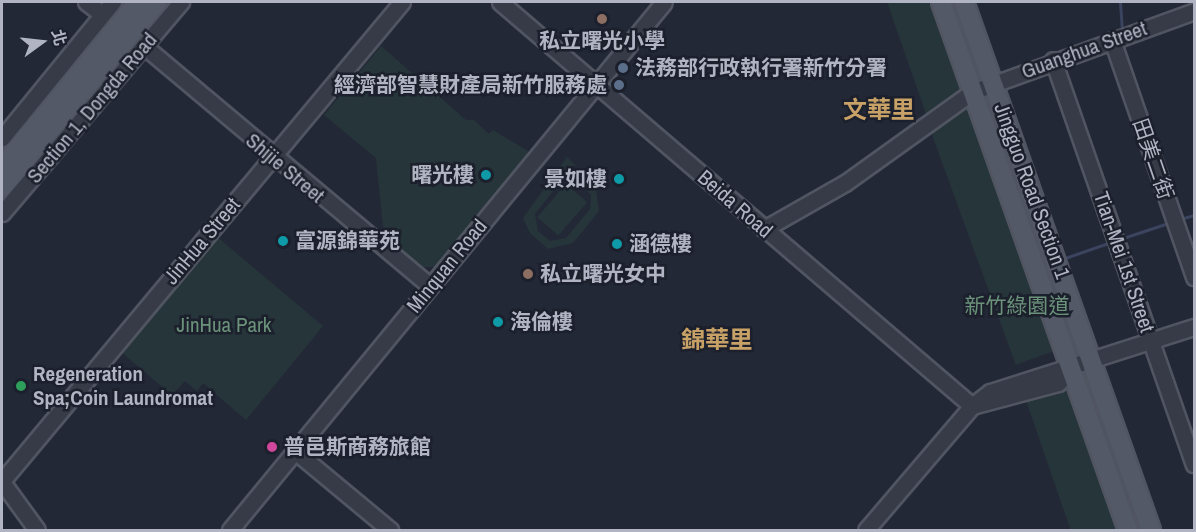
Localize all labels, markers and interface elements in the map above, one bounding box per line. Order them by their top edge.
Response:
north arrow [12,12,72,72]
marker: 私立曙光小學 [595,12,609,26]
street label: Guanghua Street [1018,16,1150,84]
text: 北 [47,27,72,48]
street label: Section 1, Dongda Road [22,28,162,188]
place label: 私立曙光小學 [539,28,665,54]
place label: 法務部行政執行署新竹分署 [635,55,887,81]
marker: 法務部行政執行署新竹分署 [616,61,630,75]
place label: 經濟部智慧財產局新竹服務處 [334,72,607,98]
marker: 經濟部智慧財產局新竹服務處 [612,78,626,92]
district label: 文華里 [843,96,915,124]
street label: Jingguo Road Section 1 [989,100,1075,282]
street label: 田美二街 [1127,115,1179,203]
street label: Shijie Street [241,128,329,208]
place label: 曙光樓 [411,162,474,188]
street label: Beida Road [692,165,778,243]
place label: 景如樓 [544,166,607,192]
marker: 曙光樓 [479,168,493,182]
marker: 景如樓 [612,172,626,186]
street label: Tian-Mei 1st Street [1088,188,1160,336]
street label: JinHua Street [159,193,245,289]
street label: Minquan Road [402,214,492,318]
place label: 富源錦華苑 [295,228,400,254]
place label: 涵德樓 [629,231,692,257]
marker: 富源錦華苑 [276,234,290,248]
marker: 涵德樓 [610,237,624,251]
place label: 私立曙光女中 [540,261,666,287]
marker: 私立曙光女中 [521,267,535,281]
park label: 新竹綠園道 [965,293,1069,319]
place label: 海倫樓 [510,309,573,335]
park label: JinHua Park [177,312,271,338]
marker: 海倫樓 [491,315,505,329]
district label: 錦華里 [681,326,753,354]
place label: Regeneration Spa;Coin Laundromat [33,361,213,411]
marker: Regeneration Spa;Coin Laundromat [14,379,28,393]
place label: 普邑斯商務旅館 [284,434,431,460]
marker: 普邑斯商務旅館 [265,440,279,454]

